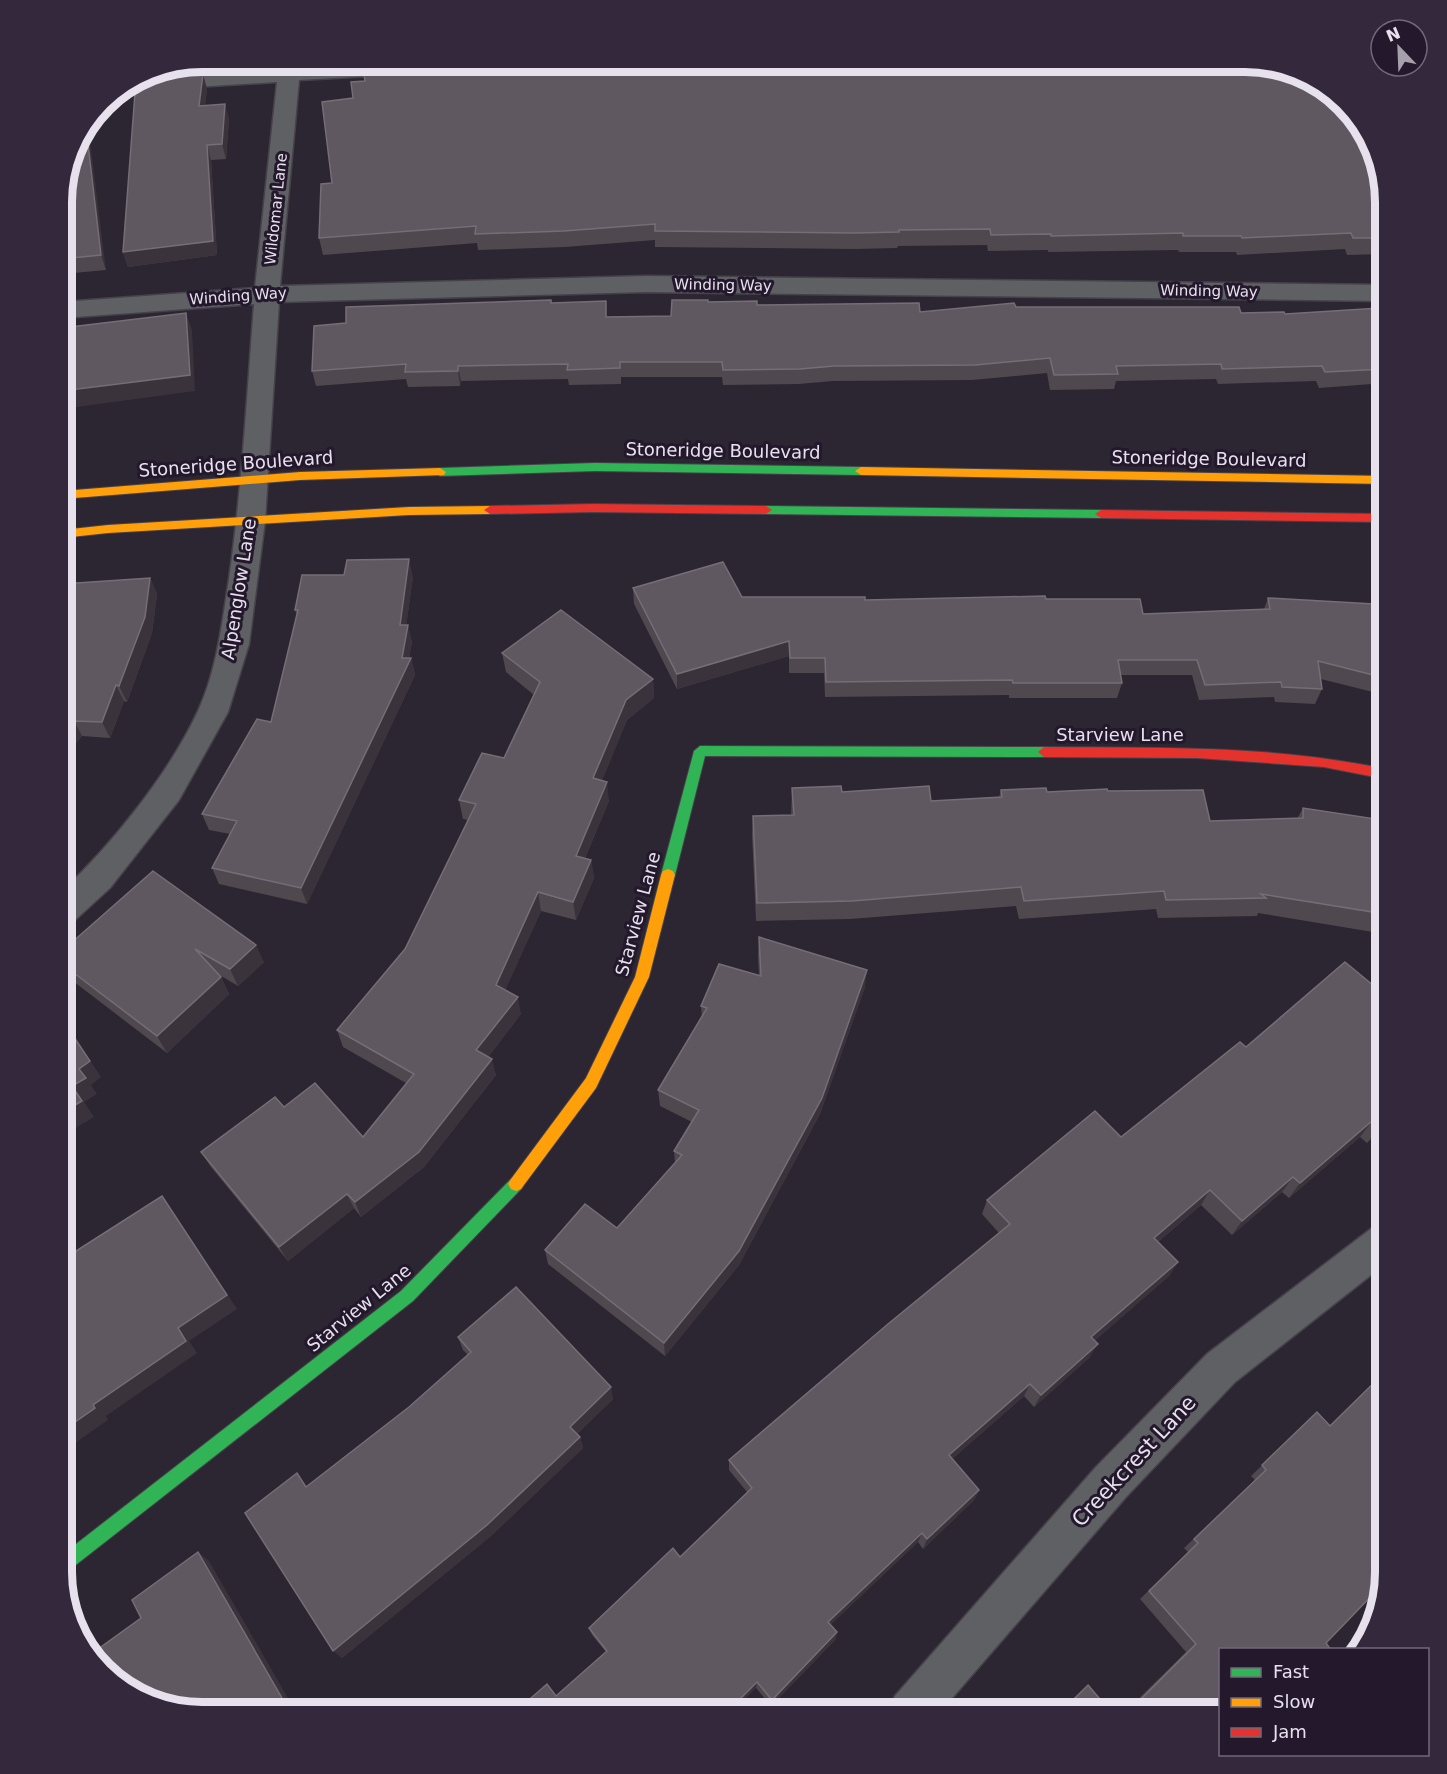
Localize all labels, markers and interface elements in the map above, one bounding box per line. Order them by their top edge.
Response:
north arrow [1369,18,1429,78]
text: N [1383,23,1403,46]
street label: Wildomar Lane [261,152,291,266]
street label: Winding Way [674,275,772,295]
street label: Winding Way [1160,281,1258,301]
street label: Winding Way [189,284,287,308]
street label: Stoneridge Boulevard [625,438,821,463]
street label: Stoneridge Boulevard [138,446,334,481]
street label: Stoneridge Boulevard [1111,446,1307,471]
street label: Alpenglow Lane [217,517,260,661]
street label: Starview Lane [1056,724,1184,745]
street label: Starview Lane [611,850,664,978]
street label: Starview Lane [302,1259,415,1356]
street label: Creekcrest Lane [1067,1391,1201,1531]
legend [1219,1648,1429,1756]
text: Fast [1273,1661,1309,1682]
text: Slow [1273,1691,1315,1712]
text: Jam [1272,1721,1307,1742]

